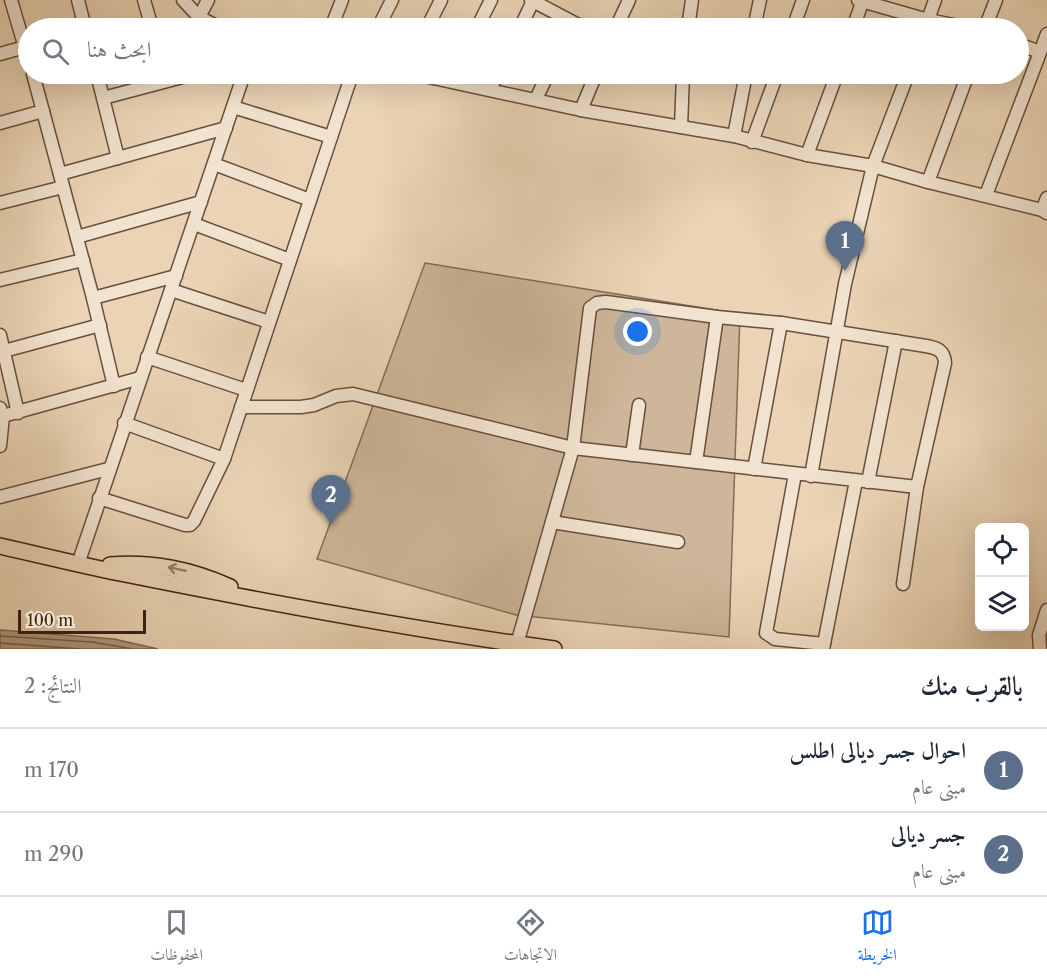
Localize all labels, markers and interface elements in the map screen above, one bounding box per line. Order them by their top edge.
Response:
search box [18,18,1029,84]
icon: search [39,35,72,68]
text: ابحث هنا [87,36,152,63]
pin: 1 [826,222,864,271]
your location [623,317,652,346]
pin: 2 [312,476,350,525]
map controls [975,523,1029,631]
button: locate [975,523,1029,577]
one-way arrow [168,562,187,574]
button: layers [975,577,1029,631]
scale bar [18,607,146,634]
text: 100 m [27,610,73,630]
text: بالقرب منك [920,670,1023,702]
text: النتائج: 2 [24,674,82,698]
text: احوال جسر ديالى اطلس [789,737,966,764]
text: 170 m [24,758,79,782]
text: 1 [999,758,1008,782]
text: مبنى عام [912,775,966,799]
text: جسر ديالى [891,821,966,848]
text: 290 m [24,842,84,866]
text: 2 [998,842,1009,866]
text: مبنى عام [912,859,966,883]
tab: المحفوظات [150,906,203,970]
tab: الاتجاهات [504,906,557,970]
tab: الخريطة [858,906,897,970]

